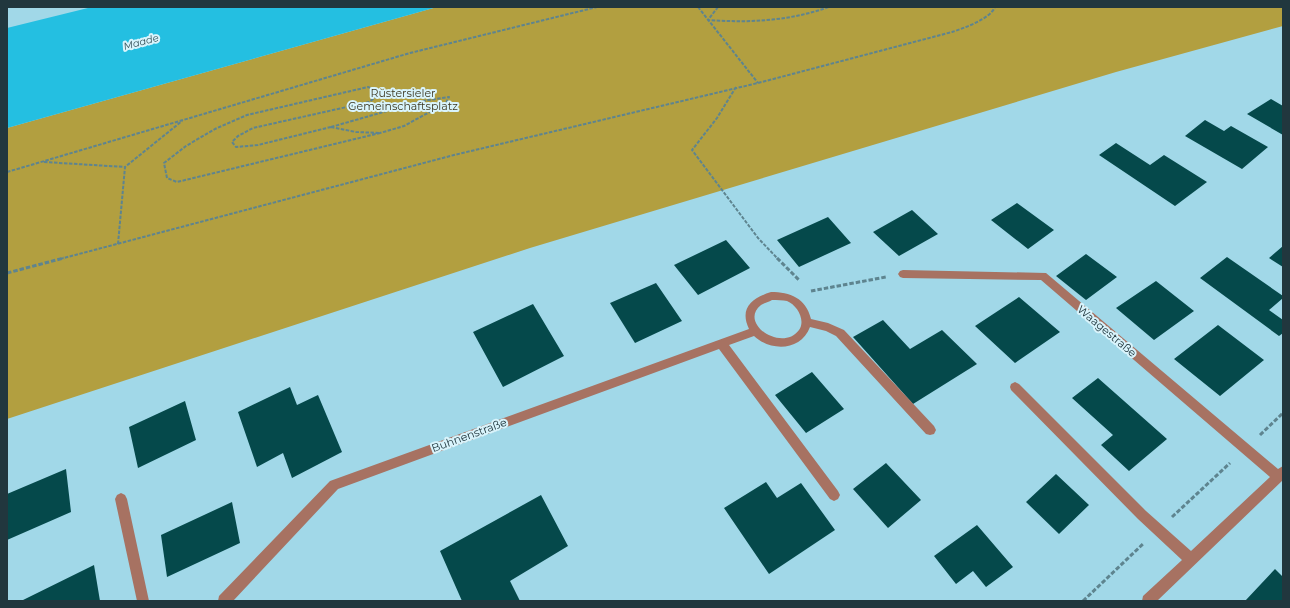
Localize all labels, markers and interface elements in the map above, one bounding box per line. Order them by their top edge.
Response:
water label: Maade [122,31,160,53]
park label: Rüstersieler Gemeinschaftsplatz [348,86,458,113]
street label: Waagestraße [1075,302,1140,360]
street label: Buhnenstraße [430,415,509,455]

